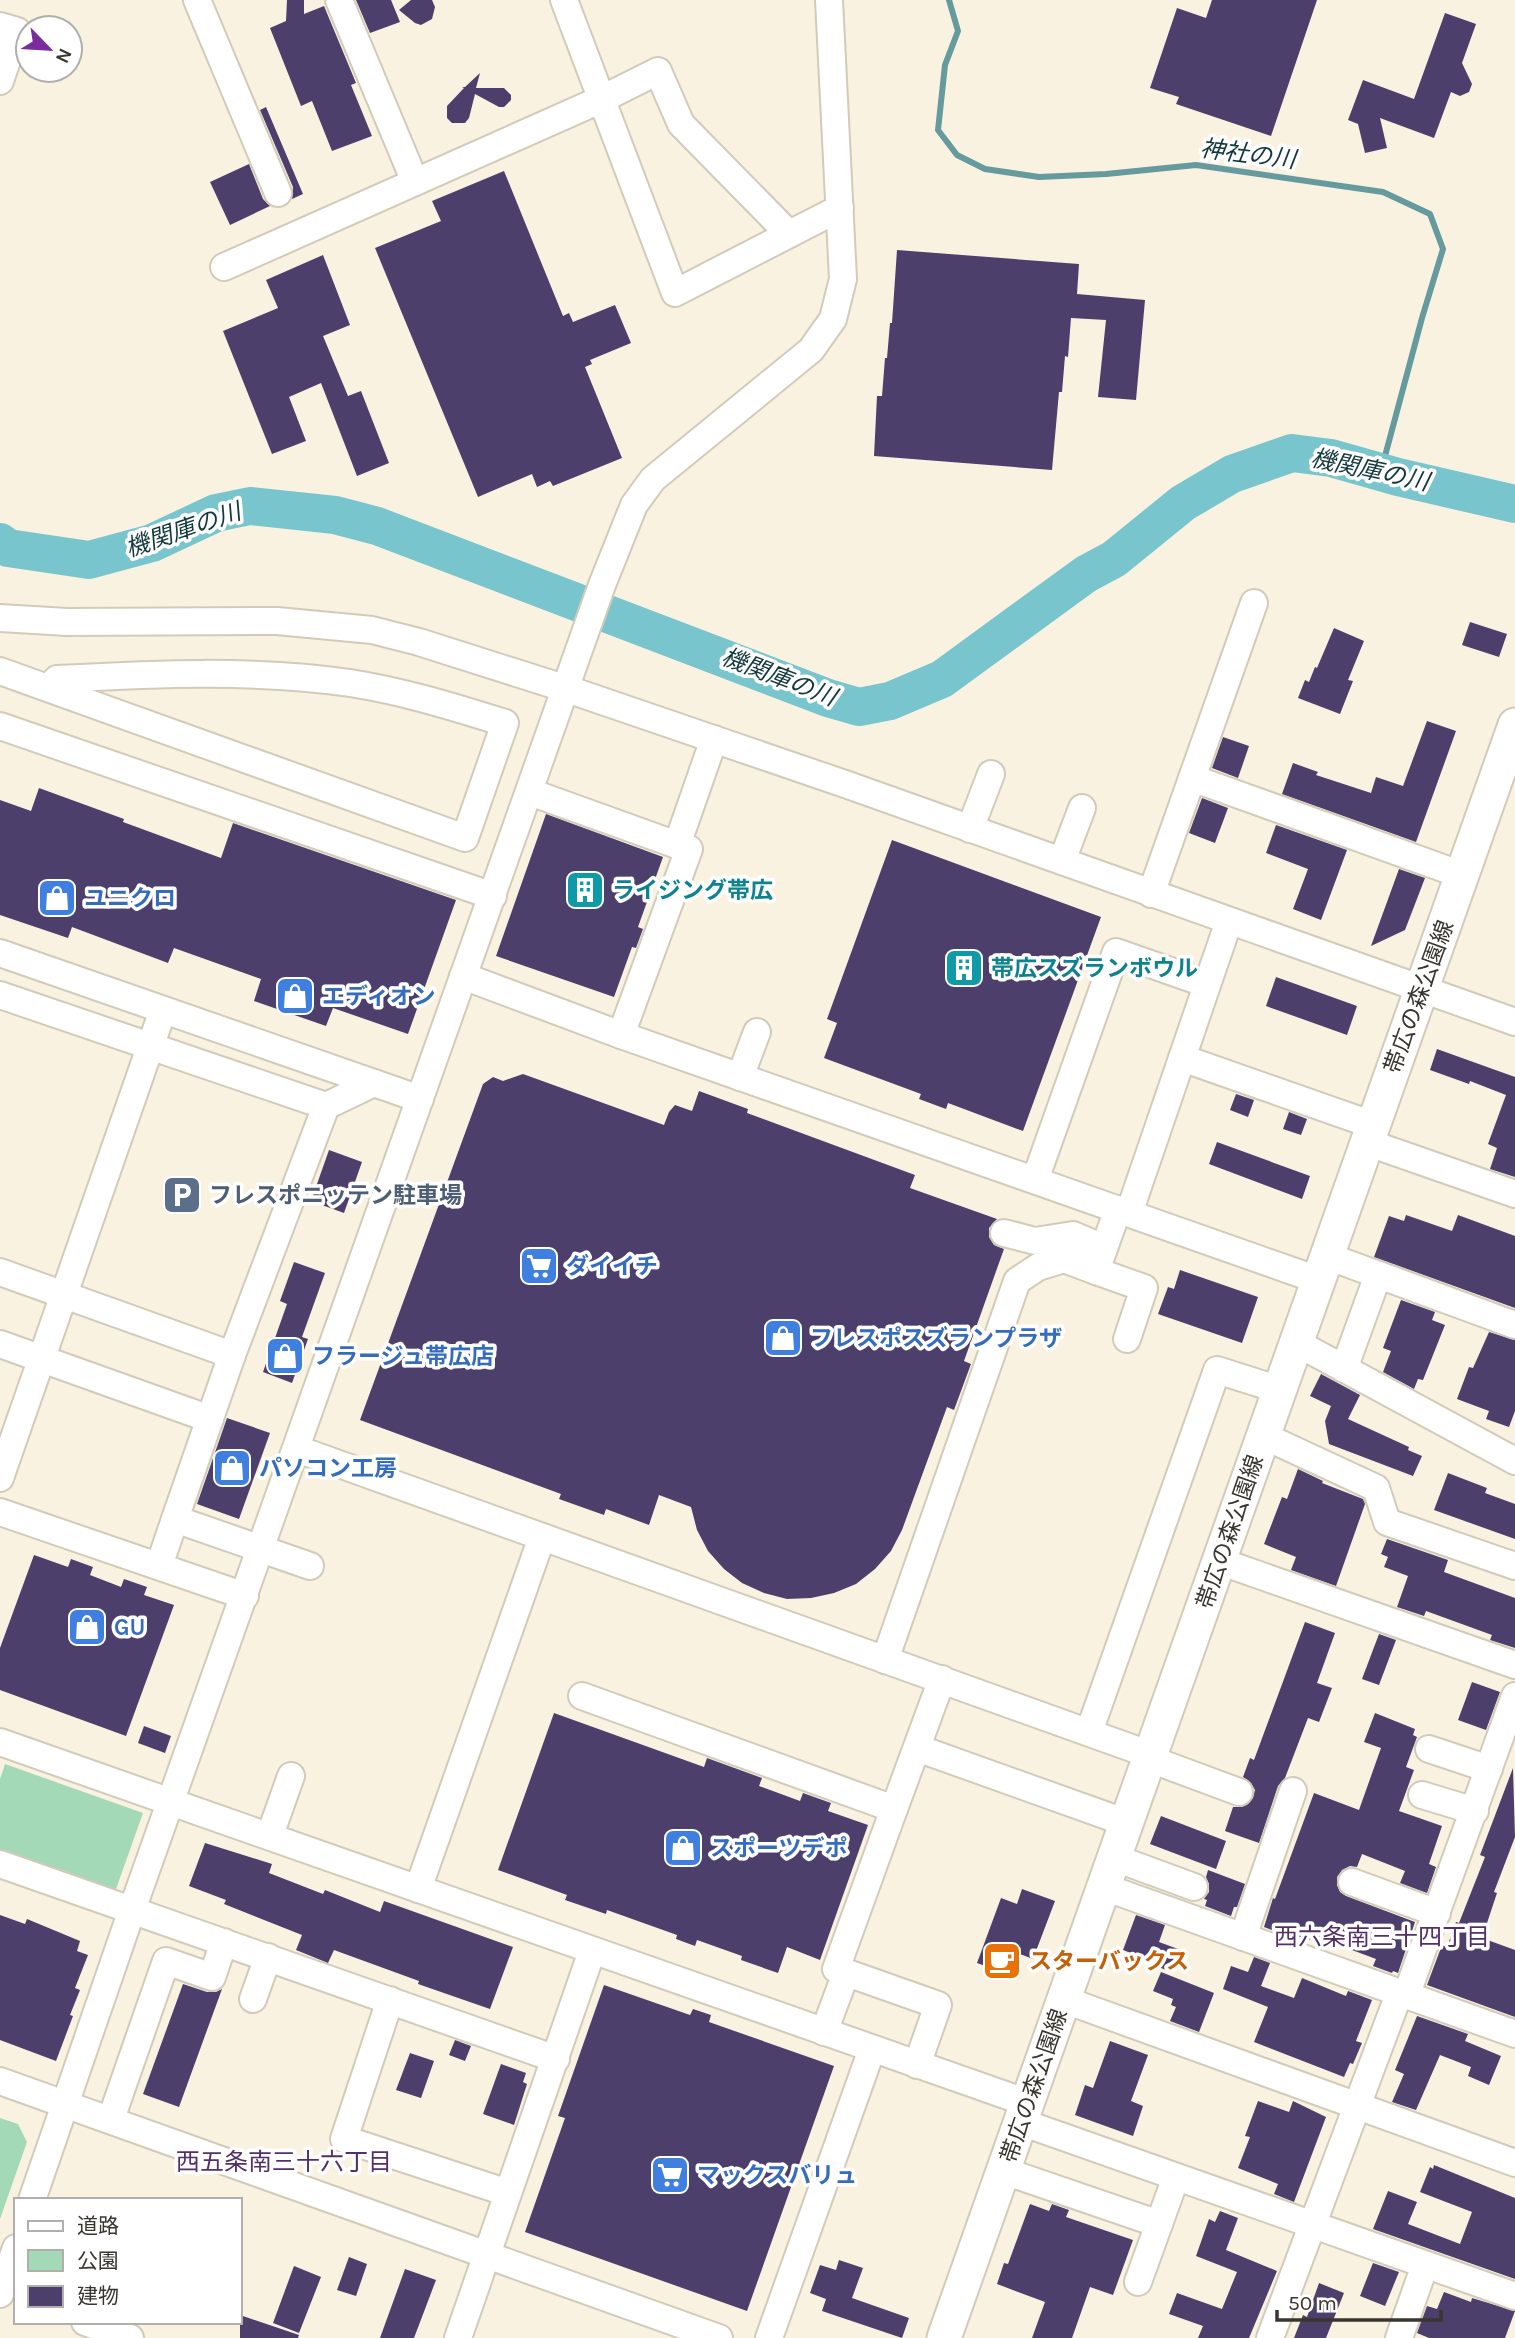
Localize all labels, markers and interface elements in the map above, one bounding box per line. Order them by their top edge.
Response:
north arrow [14,14,84,84]
text: N [51,45,76,67]
water label: 神社の川 [1199,134,1300,174]
water label: 機関庫の川 [1308,444,1435,497]
water label: 機関庫の川 [122,496,247,563]
water label: 機関庫の川 [718,642,843,713]
building icon: ライジング帯広 [564,869,606,911]
shop icon: ユニクロ [36,877,78,919]
place label: ライジング帯広 [612,877,773,904]
place label: ユニクロ [84,885,176,912]
street label: 帯広の森公園線 [1379,917,1459,1077]
building icon: 帯広スズランボウル [943,947,985,989]
place label: 帯広スズランボウル [991,955,1198,982]
shop icon: エディオン [274,975,316,1017]
place label: エディオン [322,983,435,1010]
parking icon: フレスポニッテン駐車場 [161,1174,203,1216]
place label: フレスポニッテン駐車場 [209,1182,462,1209]
supermarket icon: ダイイチ [518,1245,560,1287]
place label: ダイイチ [566,1253,658,1280]
shop icon: フレスポスズランプラザ [762,1317,804,1359]
place label: フレスポスズランプラザ [810,1325,1062,1352]
shop icon: フラージュ帯広店 [264,1335,306,1377]
place label: フラージュ帯広店 [312,1343,494,1370]
shop icon: パソコン工房 [211,1447,253,1489]
street label: 帯広の森公園線 [1191,1451,1269,1613]
place label: パソコン工房 [259,1455,397,1482]
shop icon: GU [66,1606,108,1648]
place label: GU [114,1614,145,1641]
shop icon: スポーツデポ [662,1827,704,1869]
place label: スポーツデポ [710,1835,848,1862]
district label: 西六条南三十四丁目 [1274,1923,1490,1951]
cafe icon: スターバックス [981,1940,1023,1982]
place label: スターバックス [1029,1948,1189,1975]
street label: 帯広の森公園線 [995,2005,1073,2167]
district label: 西五条南三十六丁目 [176,2148,392,2176]
supermarket icon: マックスバリュ [649,2154,691,2196]
place label: マックスバリュ [697,2162,857,2189]
legend [14,2198,242,2324]
text: 道路 [77,2214,119,2238]
text: 公園 [77,2249,119,2273]
scale bar [1277,2278,1442,2322]
text: 建物 [77,2284,119,2308]
text: 50 m [1288,2291,1337,2315]

